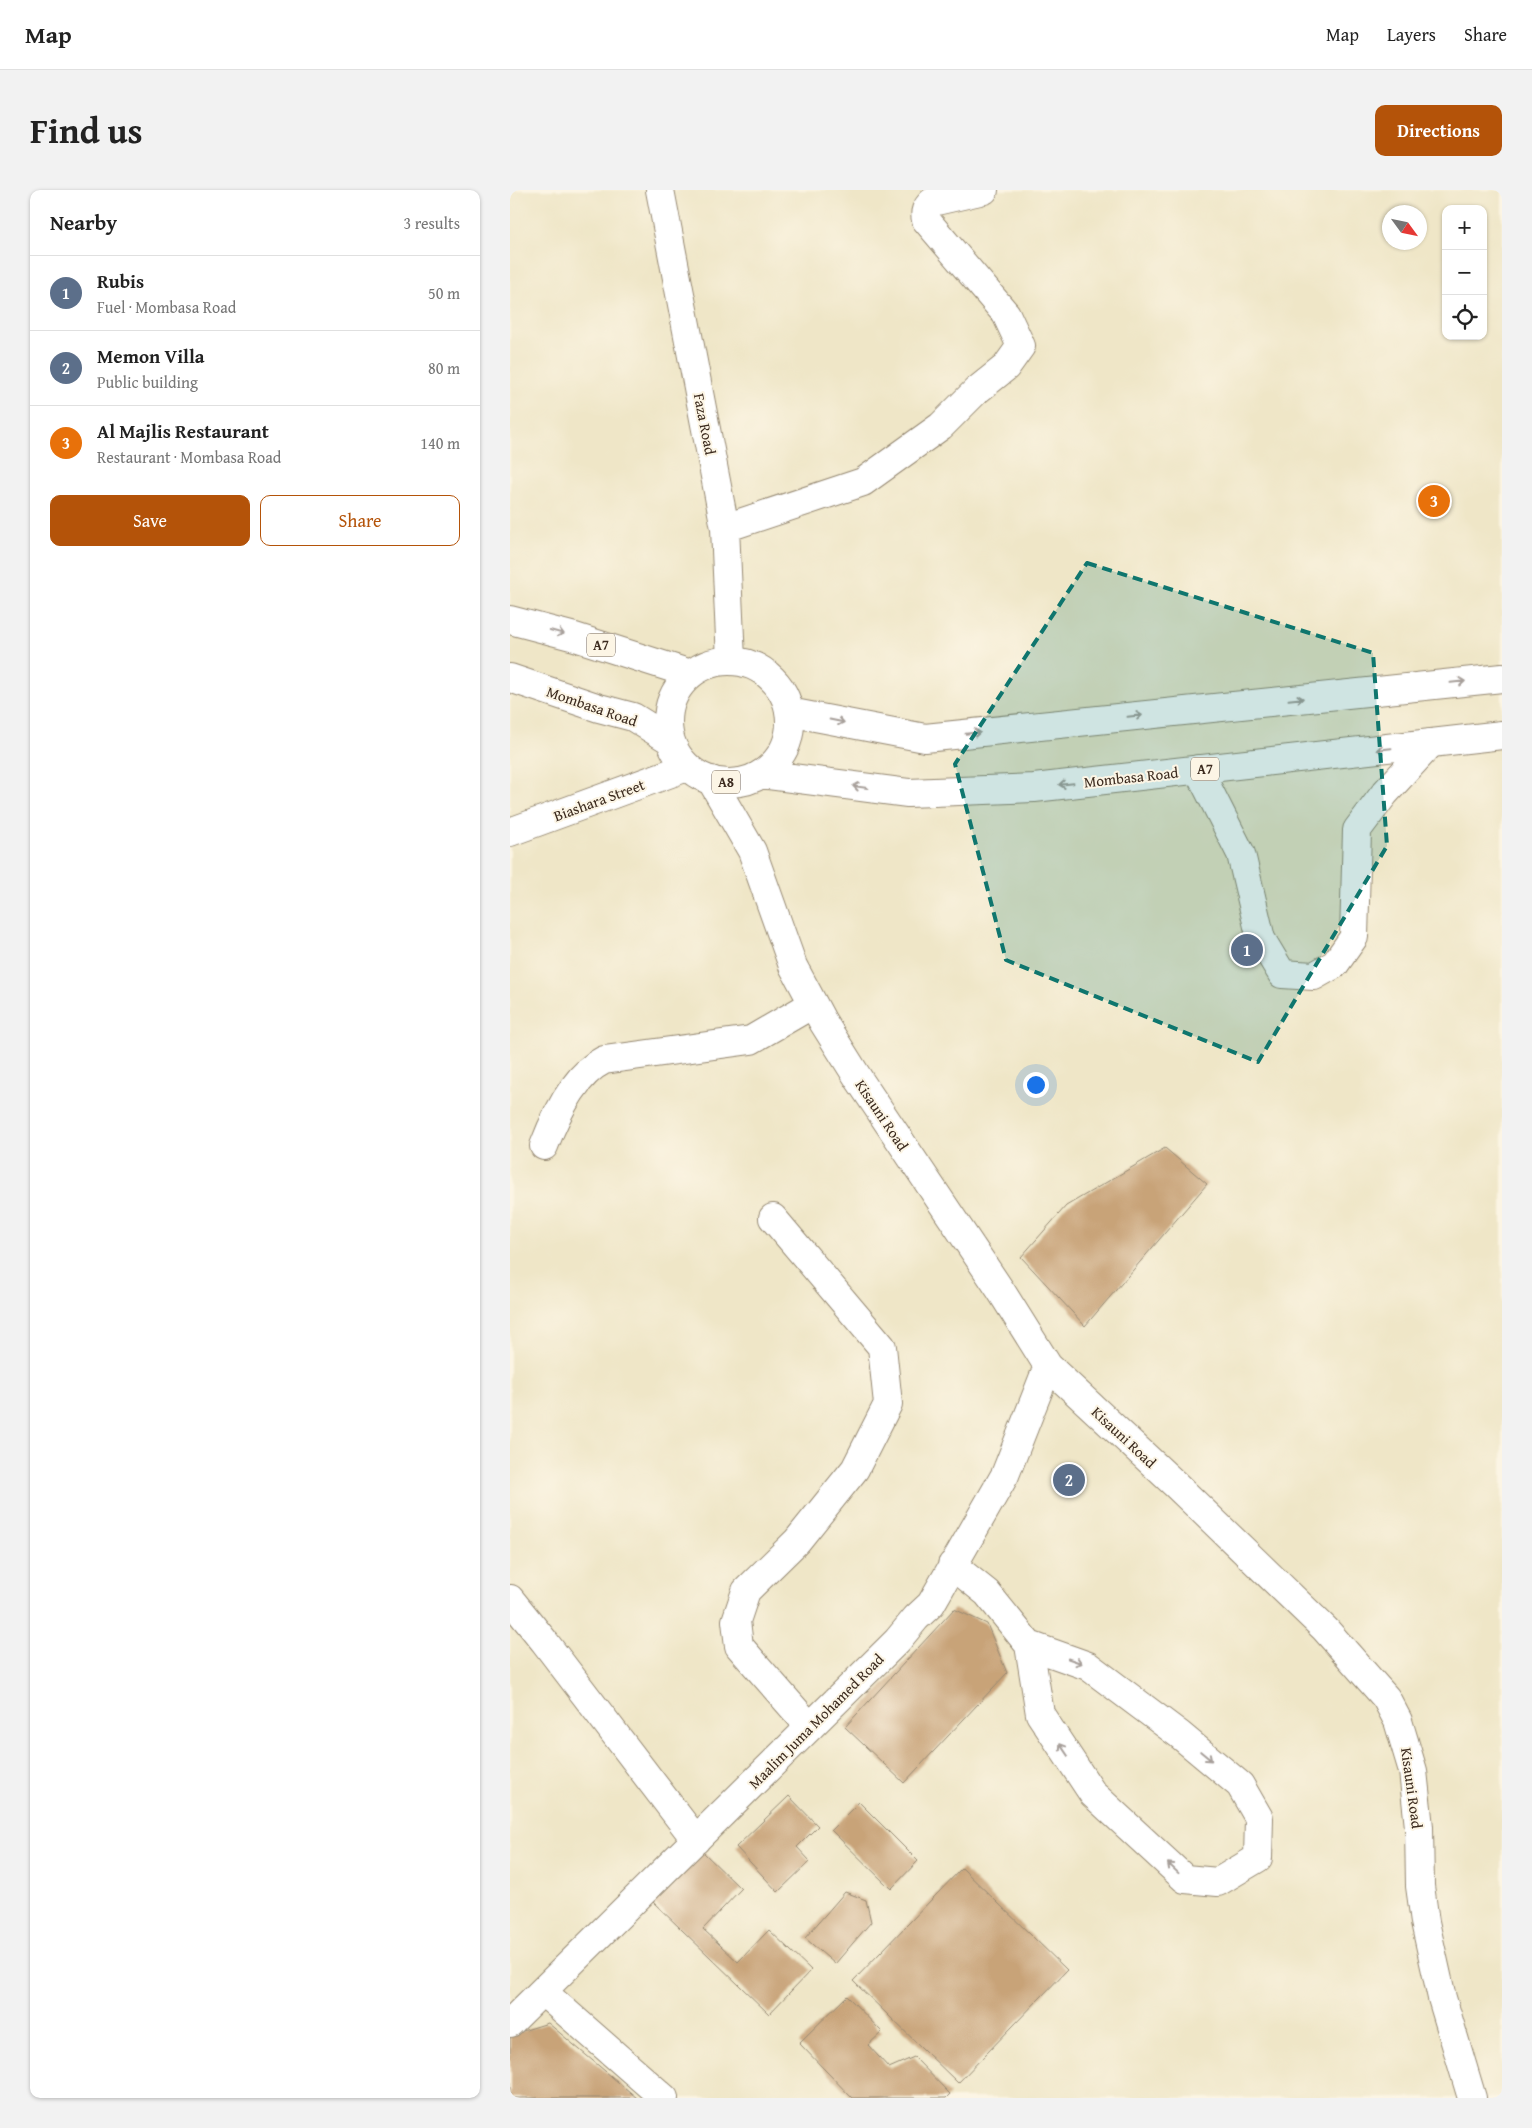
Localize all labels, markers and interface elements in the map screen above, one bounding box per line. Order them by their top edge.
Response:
text: Map [25,17,72,52]
text: Map [1326,21,1359,48]
text: Layers [1387,21,1436,48]
text: Share [1464,21,1507,48]
text: Find us [30,105,143,156]
button: Directions [1375,105,1502,156]
north arrow [1382,205,1427,250]
map controls [1442,205,1487,340]
button: + [1442,205,1487,250]
text: Nearby [50,207,117,238]
text: 3 results [403,211,460,235]
button: − [1442,250,1487,295]
text: Rubis [97,267,144,295]
text: 1 [62,281,70,305]
text: 50 m [428,281,460,305]
text: Fuel · Mombasa Road [97,295,236,319]
button: locate [1442,295,1487,340]
text: Memon Villa [97,342,205,370]
text: 2 [62,356,70,380]
text: 80 m [428,356,460,380]
text: Public building [97,370,198,394]
street label: Faza Road [689,391,721,457]
text: Al Majlis Restaurant [97,417,269,445]
text: 3 [62,431,70,455]
text: 140 m [420,431,460,455]
text: Restaurant · Mombasa Road [97,445,281,469]
pin: 3 [1418,482,1450,520]
button: Save [50,495,250,546]
button: Share [260,495,460,546]
one-way arrow [549,628,565,637]
road number: A7 [587,634,615,656]
one-way arrow [1450,677,1466,687]
street label: Mombasa Road [544,681,640,731]
one-way arrow [1288,694,1304,704]
one-way arrow [1126,711,1142,721]
one-way arrow [828,717,844,726]
one-way arrow [965,728,981,738]
one-way arrow [1376,744,1392,754]
road number: A7 [1191,758,1219,780]
street label: Mombasa Road [1083,762,1179,792]
road number: A8 [712,770,740,794]
street label: Biashara Street [550,774,648,826]
one-way arrow [1058,779,1074,789]
one-way arrow [852,782,868,792]
pin: 1 [1231,931,1263,969]
your location [1023,1072,1049,1098]
street label: Kisauni Road [850,1075,914,1155]
street label: Kisauni Road [1087,1402,1161,1472]
pin: 2 [1053,1461,1085,1499]
street label: Maalim Juma Mohamed Road [744,1649,888,1793]
one-way arrow [1067,1657,1082,1666]
one-way arrow [1059,1743,1069,1757]
street label: Kisauni Road [1396,1746,1428,1830]
one-way arrow [1199,1751,1212,1762]
one-way arrow [1167,1862,1180,1874]

